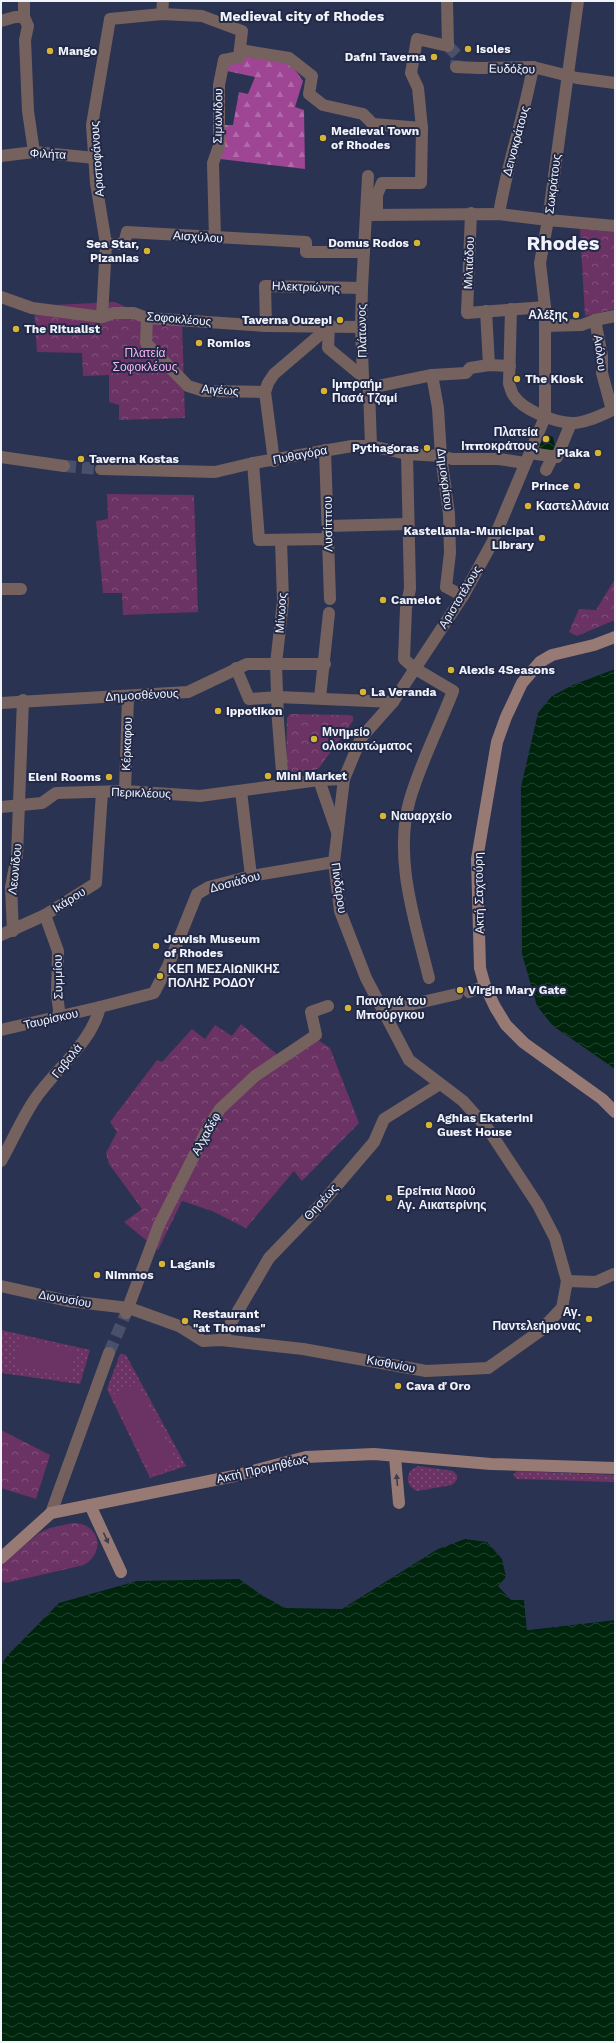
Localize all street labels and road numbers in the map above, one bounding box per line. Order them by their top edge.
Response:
street label: Ευδόξου [489,62,535,76]
street label: Σιμωνίδου [211,88,225,144]
street label: Δεινοκράτους [500,104,532,178]
street label: Αριστοφάνους [87,120,107,197]
street label: Φιλήτα [29,146,67,162]
street label: Σωκράτους [542,153,564,215]
street label: Αισχύλου [173,228,223,246]
street label: Μιλτιάδου [461,236,477,290]
street label: Ηλεκτριώνης [272,279,340,295]
street label: Πλάτωνος [355,304,369,358]
street label: Σοφοκλέους [146,309,212,329]
street label: Αιόλου [591,334,609,372]
street label: Αιγέως [201,382,239,398]
street label: Πυθαγόρα [272,443,329,467]
street label: Δημοκρίτου [434,447,456,511]
street label: Λυσίππου [321,496,335,552]
street label: Αριστοτέλους [436,563,484,631]
street label: Μίνωος [273,592,289,634]
street label: Δημοσθένους [105,686,179,704]
street label: Κέρκαφου [119,717,135,771]
street label: Περικλέους [111,785,171,801]
street label: Λεωνίδου [5,843,25,895]
street label: Ακτή Σαχτούρη [471,852,487,934]
street label: Πινδάρου [329,862,349,914]
street label: Δοσιάδου [208,869,262,895]
street label: Ικάρου [50,884,88,916]
street label: Συμμίου [51,954,65,1000]
street label: Ταυρίσκου [22,1006,80,1032]
street label: Γαβαλά [49,1041,85,1081]
street label: Αλχαδέφ [189,1110,224,1158]
street label: Θησέως [301,1181,341,1223]
street label: Διονυσίου [38,1287,92,1311]
street label: Κισθινίου [365,1352,417,1376]
street label: Ακτή Προμηθέως [215,1452,309,1486]

